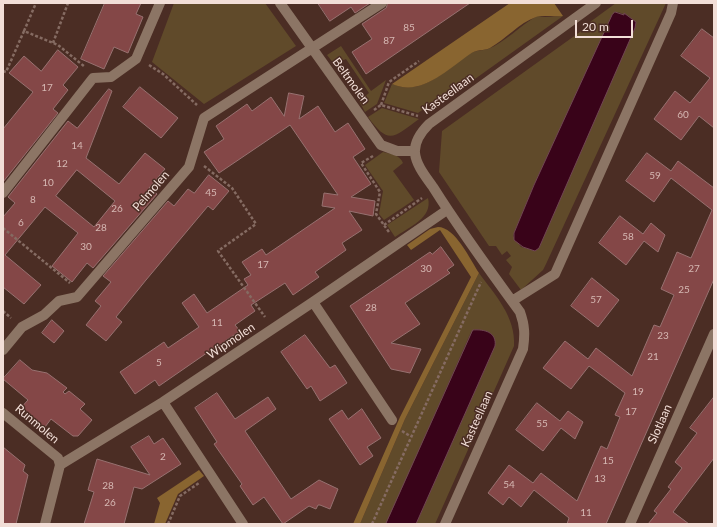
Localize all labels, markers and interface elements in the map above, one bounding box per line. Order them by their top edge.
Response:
scale bar [577,12,635,38]
text: 20 m [582,19,609,34]
house number: 85 [403,22,415,34]
house number: 87 [383,35,395,47]
street label: Beltmolen [329,55,373,107]
street label: Kasteellaan [419,70,477,118]
house number: 17 [41,82,53,94]
house number: 60 [677,109,689,121]
house number: 14 [71,140,83,152]
house number: 12 [56,158,68,170]
street label: Pelmolen [130,168,172,214]
house number: 59 [649,170,661,182]
house number: 10 [42,177,54,189]
house number: 45 [205,187,217,199]
house number: 8 [30,194,36,206]
house number: 26 [111,203,123,215]
house number: 6 [18,217,24,229]
house number: 28 [95,222,107,234]
house number: 58 [622,231,634,243]
house number: 30 [80,241,92,253]
house number: 17 [257,259,269,271]
house number: 30 [420,263,432,275]
house number: 27 [688,263,700,275]
house number: 25 [678,284,690,296]
house number: 57 [590,294,602,306]
house number: 28 [365,302,377,314]
house number: 11 [211,317,223,329]
street label: Wipmolen [204,320,258,362]
house number: 23 [657,330,669,342]
house number: 21 [647,351,659,363]
house number: 5 [156,357,162,369]
house number: 19 [632,386,644,398]
street label: Kasteellaan [458,389,496,449]
street label: Runmolen [12,401,62,447]
street label: Slotlaan [645,402,675,446]
house number: 17 [625,406,637,418]
house number: 55 [536,418,548,430]
house number: 2 [160,451,166,463]
house number: 15 [602,455,614,467]
house number: 13 [594,473,606,485]
house number: 54 [503,479,515,491]
house number: 28 [102,480,114,492]
house number: 26 [104,497,116,509]
house number: 11 [580,507,592,519]

